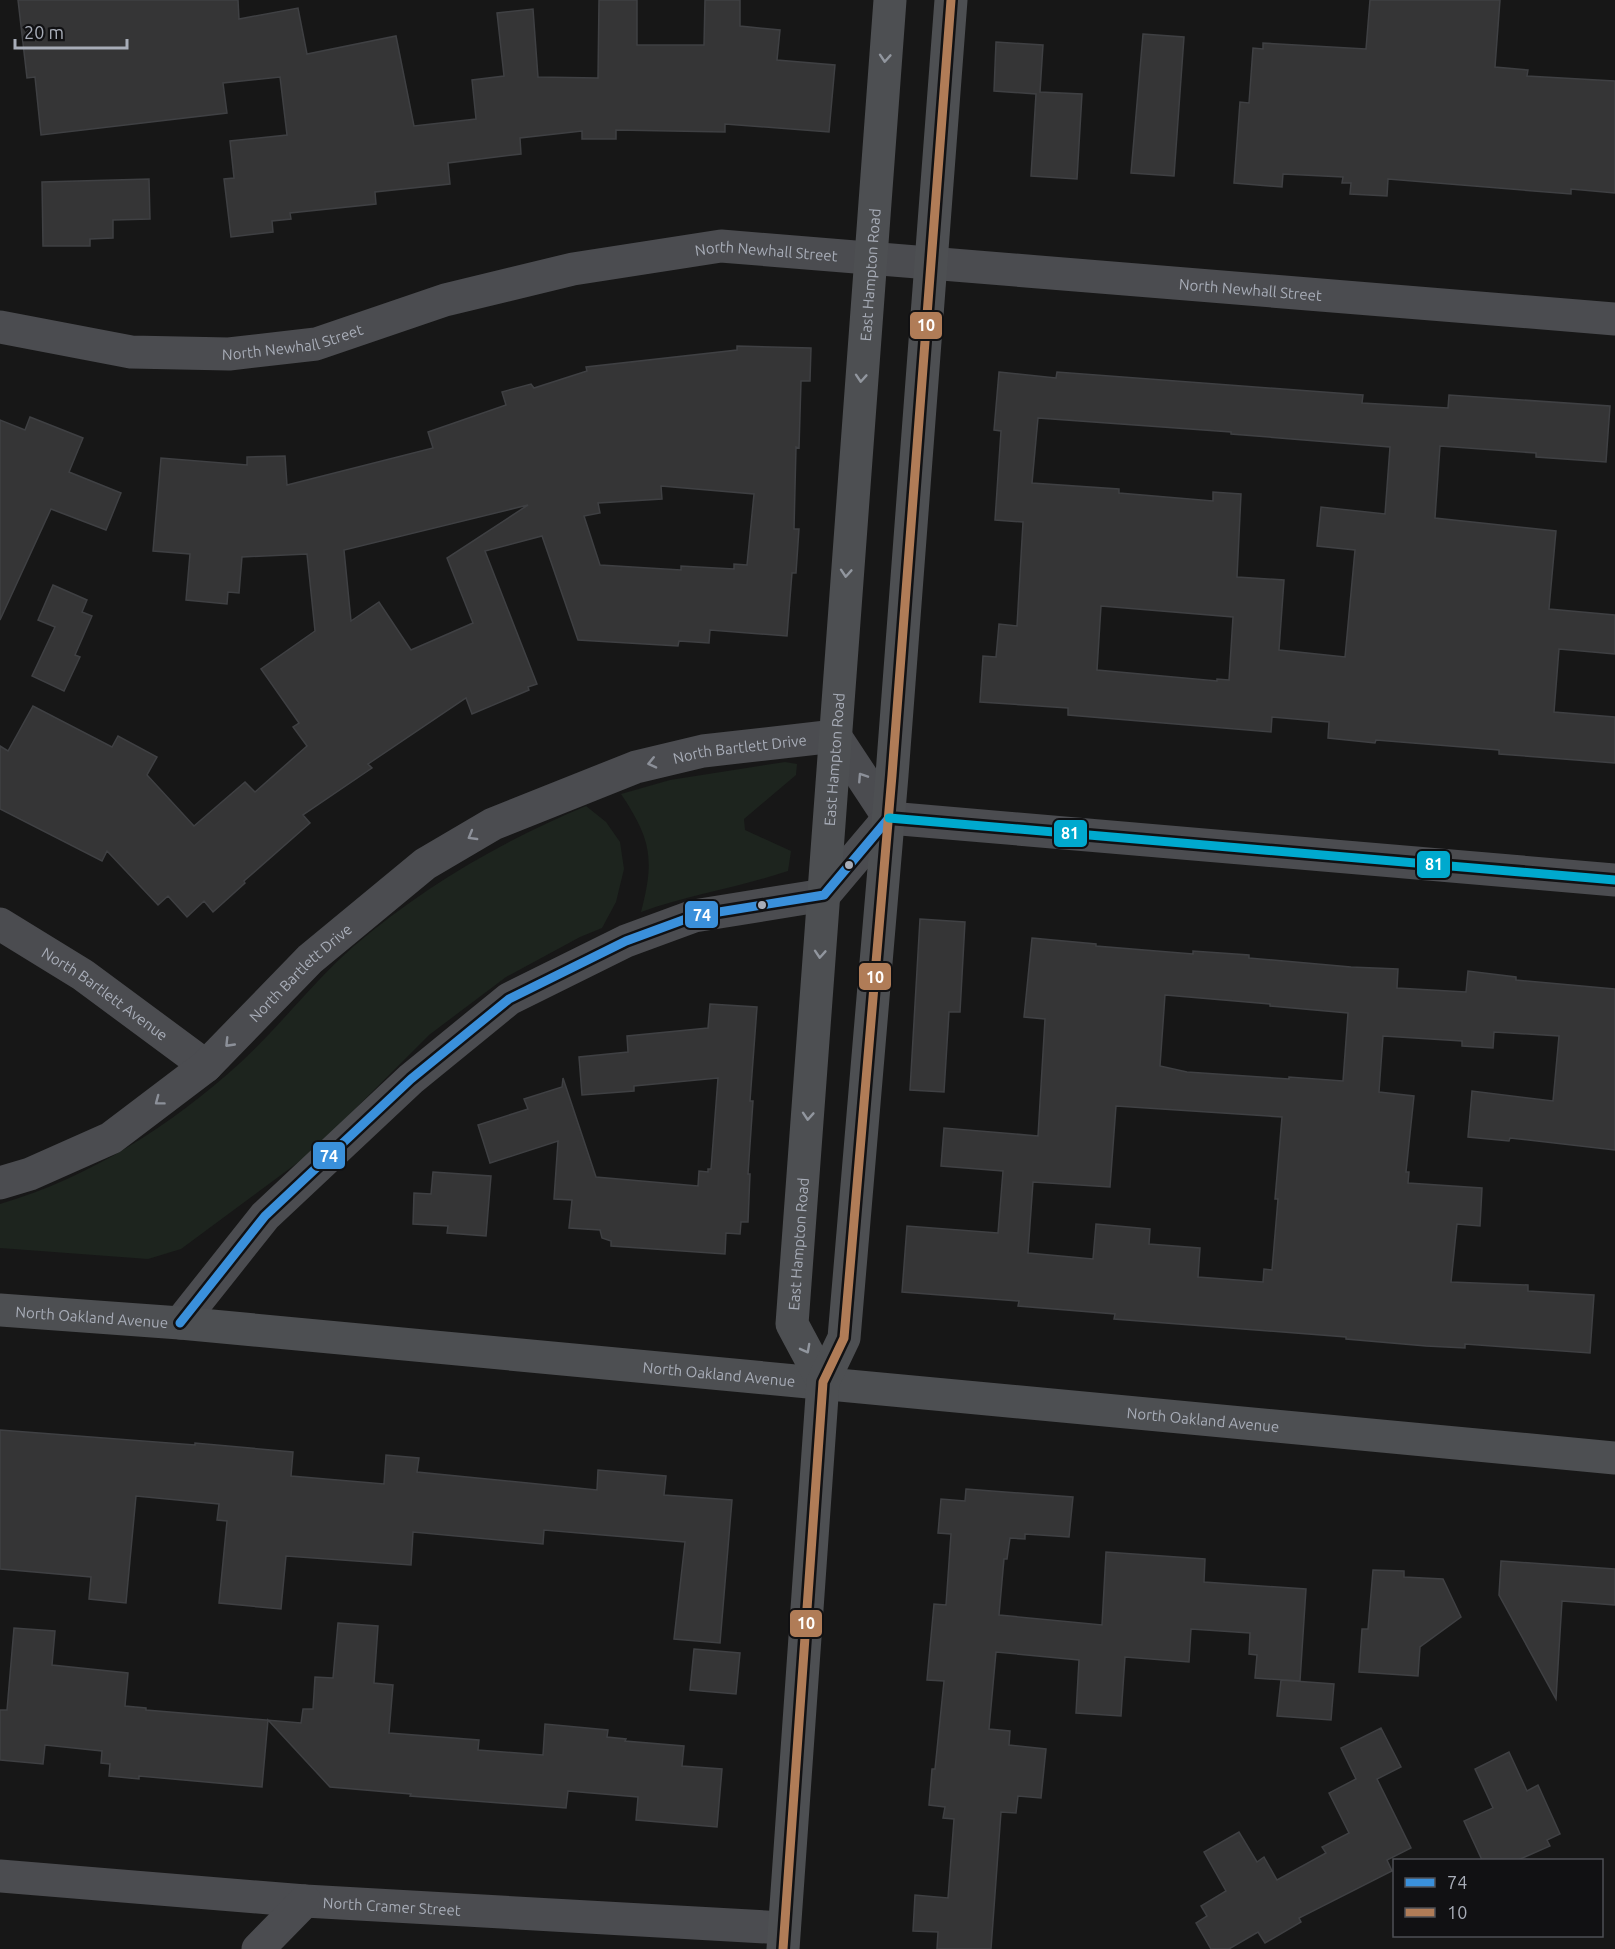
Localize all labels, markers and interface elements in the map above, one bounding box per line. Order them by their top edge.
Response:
scale bar [15,12,128,50]
text: 20 m [24,22,64,42]
one-way arrow [879,54,892,63]
street label: East Hampton Road [856,208,883,342]
street label: North Newhall Street [694,237,838,264]
street label: North Newhall Street [1178,275,1323,304]
line badge: 10 [909,311,943,340]
text: 10 [917,316,935,334]
street label: North Newhall Street [222,320,365,363]
one-way arrow [854,374,867,383]
one-way arrow [840,568,853,577]
street label: East Hampton Road [820,692,847,826]
street label: North Bartlett Drive [671,731,807,766]
one-way arrow [648,756,658,769]
one-way arrow [857,773,869,783]
line badge: 81 [1053,819,1088,848]
text: 81 [1061,824,1079,842]
one-way arrow [468,829,478,840]
line badge: 81 [1416,850,1451,879]
text: 81 [1425,855,1443,873]
unlabelled marker [843,859,855,871]
unlabelled marker [756,899,768,911]
line badge: 74 [684,900,719,929]
text: 74 [693,906,711,924]
street label: North Bartlett Drive [245,920,355,1025]
street label: North Bartlett Avenue [39,943,171,1043]
one-way arrow [813,949,826,958]
line badge: 10 [858,962,892,991]
text: 10 [866,968,884,986]
one-way arrow [225,1036,236,1047]
one-way arrow [155,1094,166,1105]
one-way arrow [801,1112,814,1121]
line badge: 74 [312,1141,346,1170]
text: 74 [320,1147,338,1165]
street label: East Hampton Road [785,1177,811,1311]
street label: North Oakland Avenue [15,1303,169,1331]
one-way arrow [799,1343,810,1354]
street label: North Oakland Avenue [642,1358,796,1389]
street label: North Oakland Avenue [1126,1404,1280,1435]
line badge: 10 [789,1609,823,1638]
text: 10 [797,1614,815,1632]
legend [1393,1859,1603,1937]
text: 74 [1447,1872,1467,1892]
street label: North Cramer Street [322,1894,461,1918]
text: 10 [1447,1902,1467,1922]

